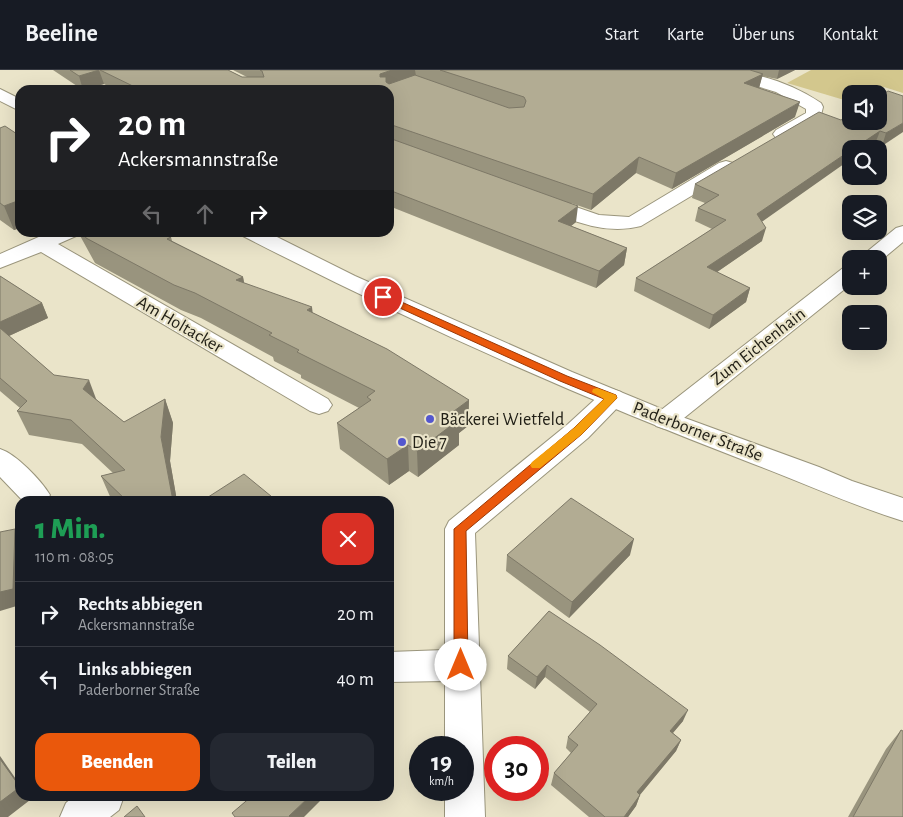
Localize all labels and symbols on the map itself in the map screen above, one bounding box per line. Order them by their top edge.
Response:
pin [362,276,404,318]
street label: Am Holtacker [133,293,226,357]
street label: Zum Eichenhain [708,305,809,389]
street label: Paderborner Straße [630,399,765,465]
place label: Bäckerei Wietfeld [440,411,564,429]
marker: Bäckerei Wietfeld [424,413,436,425]
place label: Die 7 [412,434,447,452]
marker: Die 7 [396,436,408,448]
position arrow [434,638,486,690]
speed limit sign: 30 [484,736,549,801]

